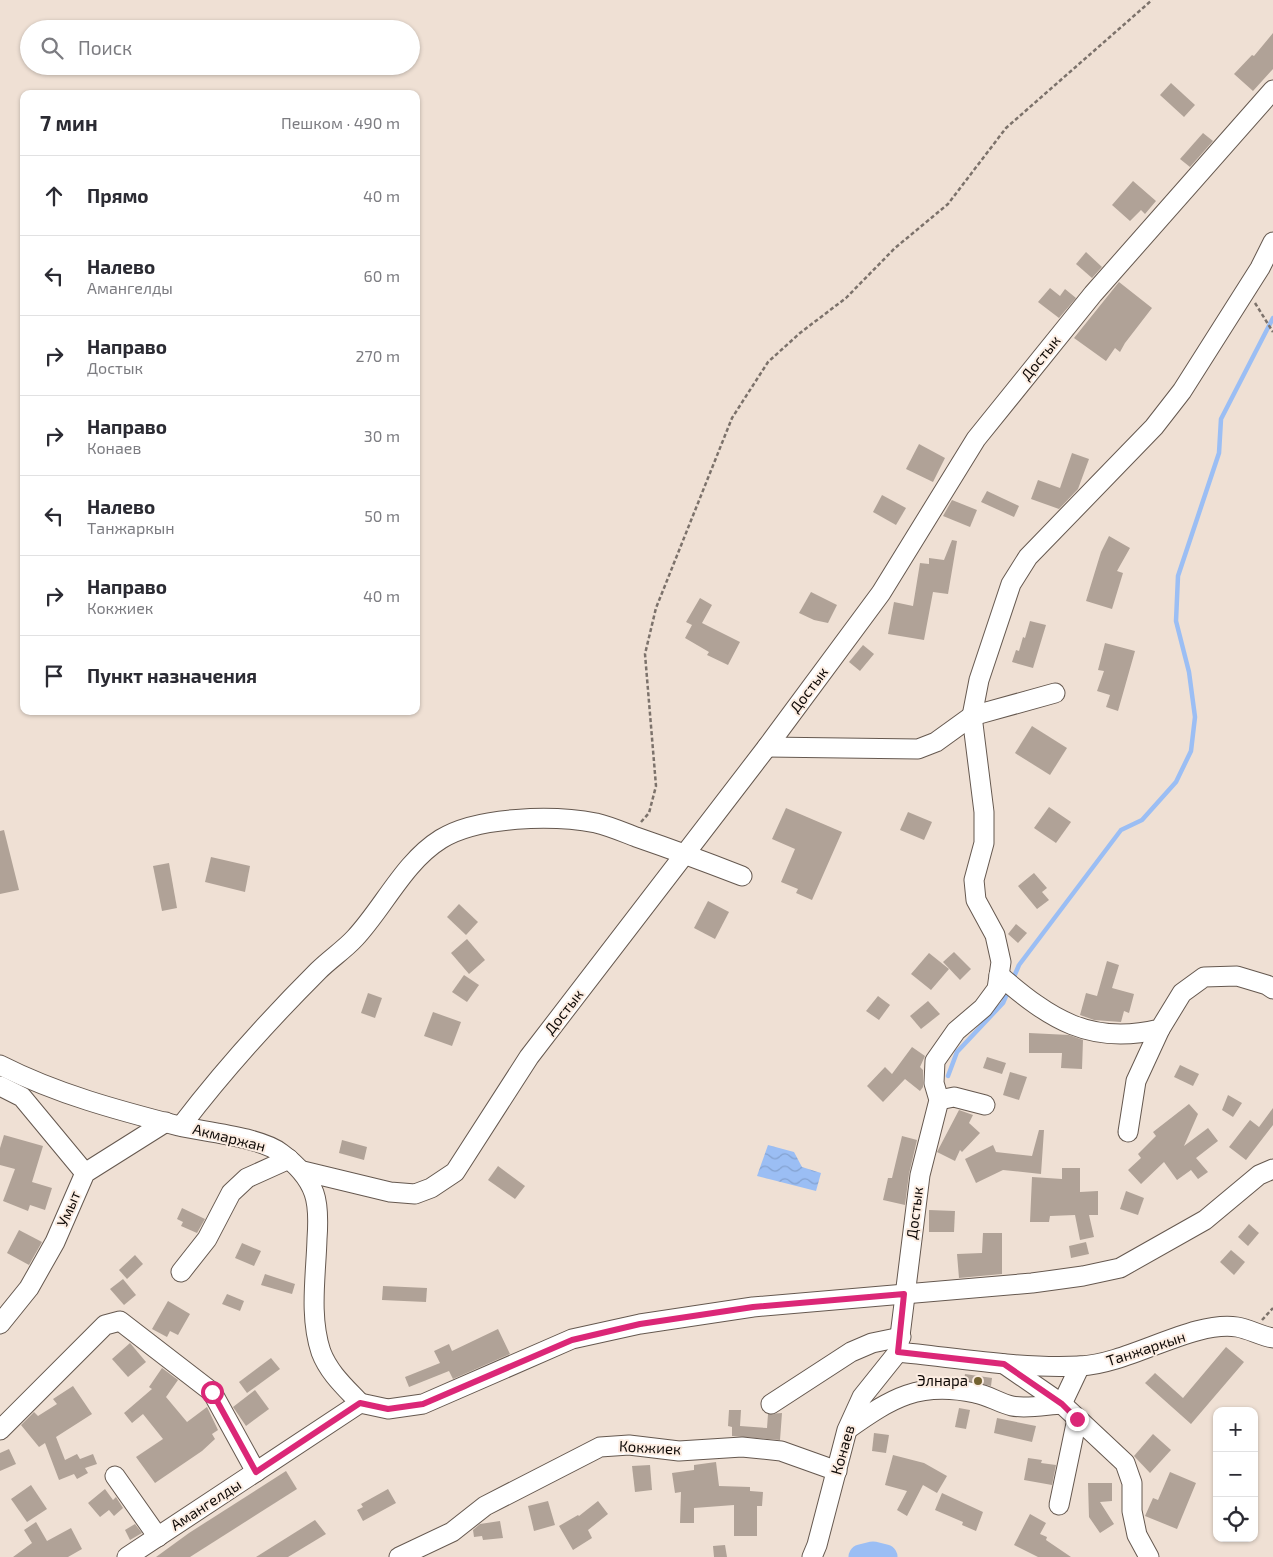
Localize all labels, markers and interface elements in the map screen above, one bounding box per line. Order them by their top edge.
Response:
search box [20,20,420,75]
icon: search [38,34,66,62]
text: Поиск [78,36,132,59]
text: 7 мин [40,110,98,135]
text: Пешком · 490 m [281,113,400,132]
icon: ahead [40,182,68,210]
text: Прямо [87,184,149,207]
text: 40 m [363,186,400,205]
text: Налево [87,255,155,278]
icon: left [40,262,68,290]
text: 60 m [364,266,400,285]
text: Амангелды [87,278,173,297]
street label: Достык [1017,331,1064,383]
text: Направо [87,335,167,358]
icon: right [40,342,68,370]
text: 270 m [356,346,400,365]
text: Достык [87,358,143,377]
text: Направо [87,415,167,438]
icon: right [40,422,68,450]
text: 30 m [364,426,400,445]
text: Конаев [87,438,141,457]
text: Налево [87,495,155,518]
icon: left [40,502,68,530]
text: 50 m [364,506,400,525]
text: Танжаркын [87,518,175,537]
text: Направо [87,575,167,598]
icon: right [40,582,68,610]
text: 40 m [363,586,400,605]
text: Кокжиек [87,598,153,617]
icon: arrive [40,662,68,690]
street label: Достык [785,663,831,716]
text: Пункт назначения [87,664,257,687]
street label: Достык [540,985,586,1038]
street label: Акмаржан [191,1119,268,1155]
street label: Достык [902,1186,926,1240]
street label: Умыт [53,1188,84,1229]
street label: Танжаркын [1104,1327,1188,1369]
place label: Элнара [917,1371,968,1389]
marker: Элнара [972,1375,984,1387]
route start [201,1381,224,1404]
map controls [1213,1407,1258,1542]
button: + [1213,1407,1258,1452]
route end [1066,1408,1089,1431]
street label: Конаев [826,1423,858,1477]
street label: Кокжиек [618,1436,682,1458]
button: − [1213,1452,1258,1497]
street label: Амангелды [167,1475,244,1534]
button: locate [1213,1497,1258,1542]

